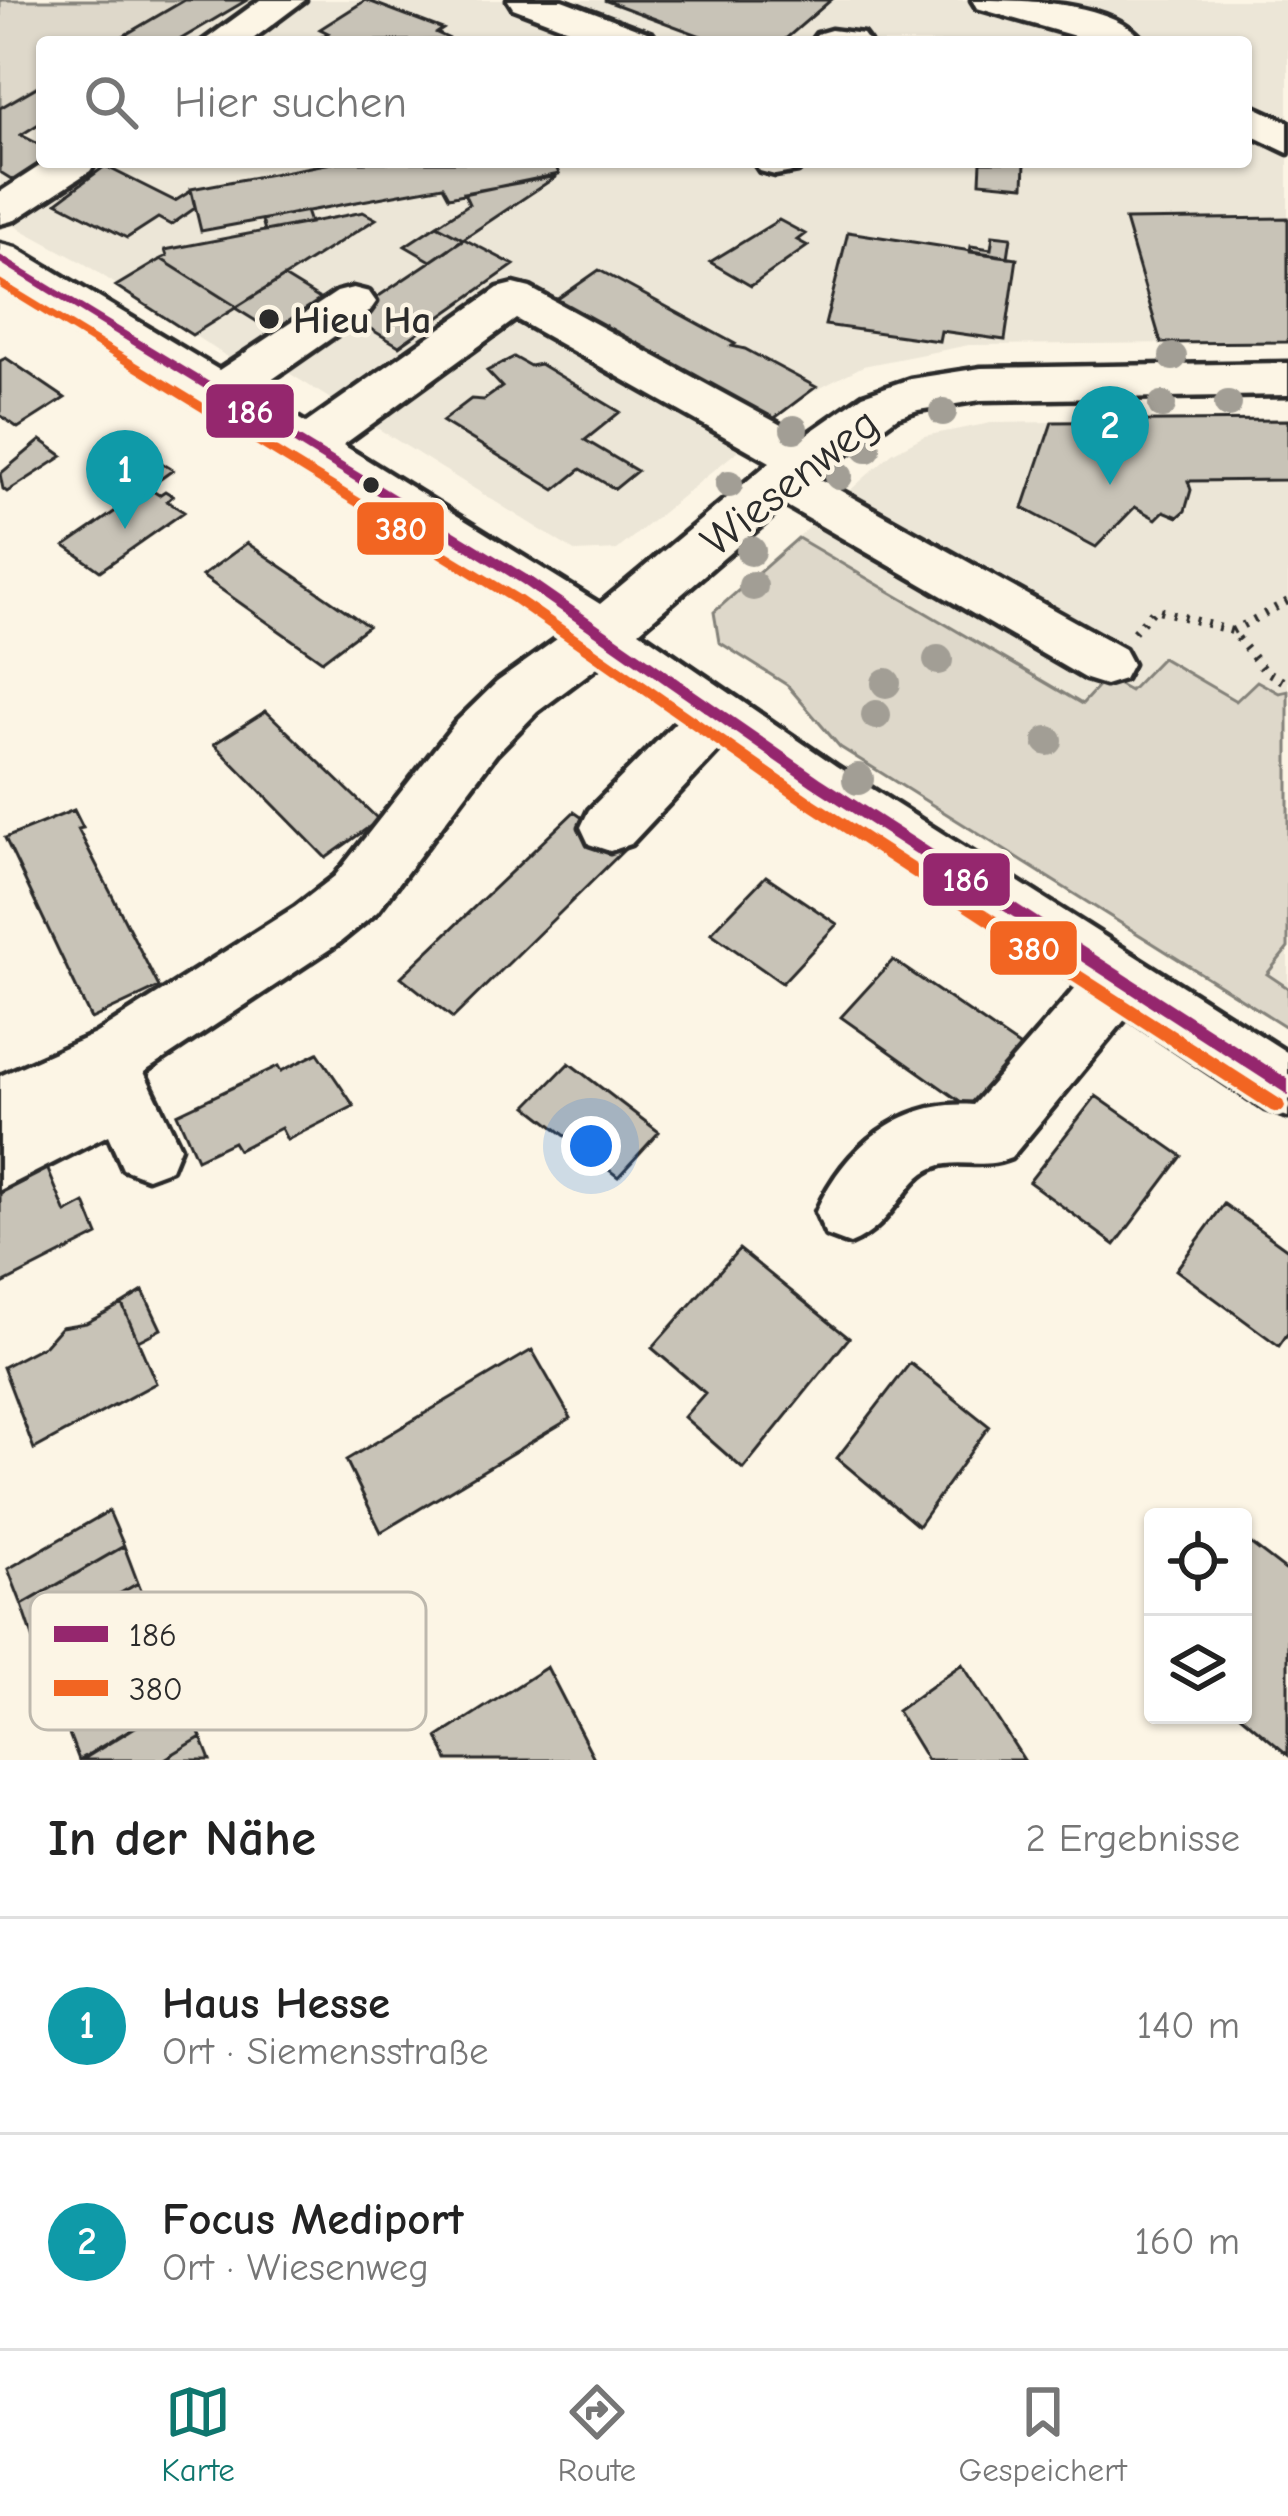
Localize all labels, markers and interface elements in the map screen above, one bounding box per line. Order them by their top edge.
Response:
search box [36,36,1252,168]
icon: search [78,69,144,135]
text: Hier suchen [174,76,407,128]
place label: Hieu Ha [293,298,431,343]
marker: Hieu Ha [256,306,282,332]
line badge: 186 [204,382,296,440]
pin: 2 [1071,386,1149,485]
text: 186 [226,393,274,431]
street label: Wiesenweg [691,397,888,567]
pin: 1 [86,430,164,529]
unlabelled marker [360,474,382,496]
line badge: 380 [355,500,446,557]
text: 380 [375,510,427,548]
line badge: 186 [921,851,1012,908]
text: 186 [942,861,990,899]
line badge: 380 [988,919,1079,977]
text: 380 [1008,930,1060,968]
your location [561,1116,621,1176]
map controls [1144,1508,1252,1724]
button: locate [1144,1508,1252,1616]
legend [30,1592,426,1730]
text: 186 [129,1616,177,1654]
button: layers [1144,1616,1252,1724]
text: 380 [129,1670,183,1708]
text: In der Nähe [48,1809,316,1868]
text: 2 Ergebnisse [1025,1816,1240,1861]
text: Haus Hesse [162,1977,390,2029]
text: 1 [79,2003,95,2048]
text: 140 m [1137,2003,1240,2048]
text: Ort · Siemensstraße [162,2029,488,2074]
text: Focus Mediport [162,2193,463,2245]
text: 2 [77,2219,97,2264]
text: 160 m [1134,2219,1240,2264]
text: Ort · Wiesenweg [162,2245,429,2290]
tab: Karte [161,2379,235,2489]
tab: Route [557,2379,636,2489]
tab: Gespeichert [959,2379,1127,2489]

